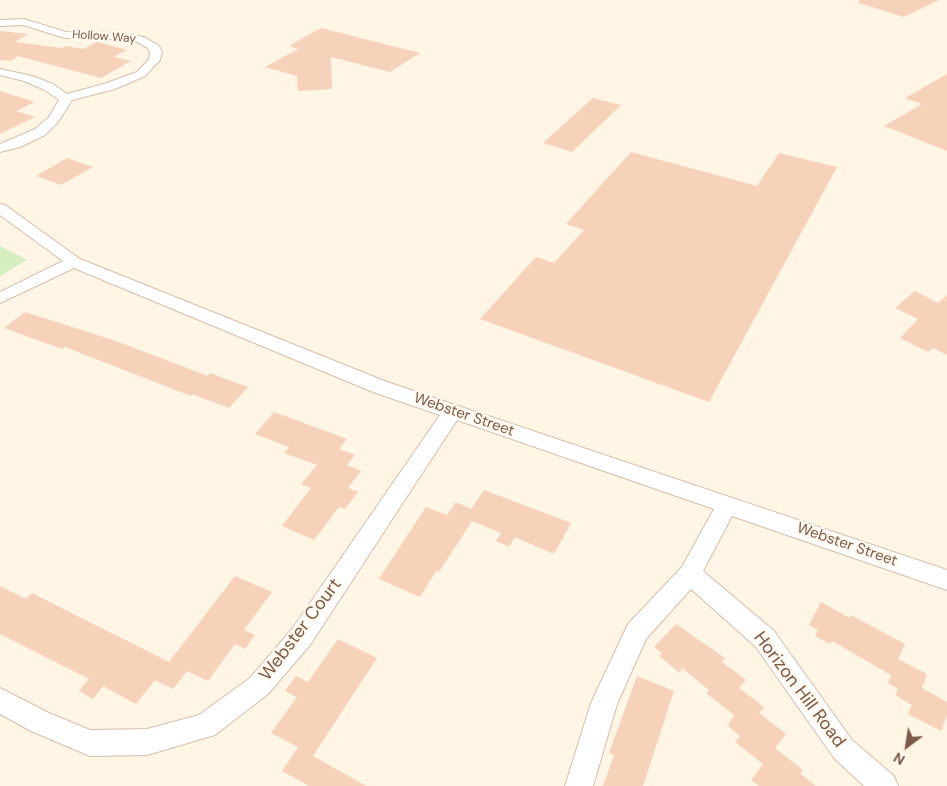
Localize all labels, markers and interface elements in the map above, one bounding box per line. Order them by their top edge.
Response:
street label: Hollow Way [72,28,136,46]
street label: Webster Street [411,389,517,441]
street label: Webster Street [794,519,900,571]
street label: Webster Court [255,574,347,686]
street label: Horizon Hill Road [748,628,850,752]
north arrow [882,721,932,771]
text: N [890,749,908,769]

